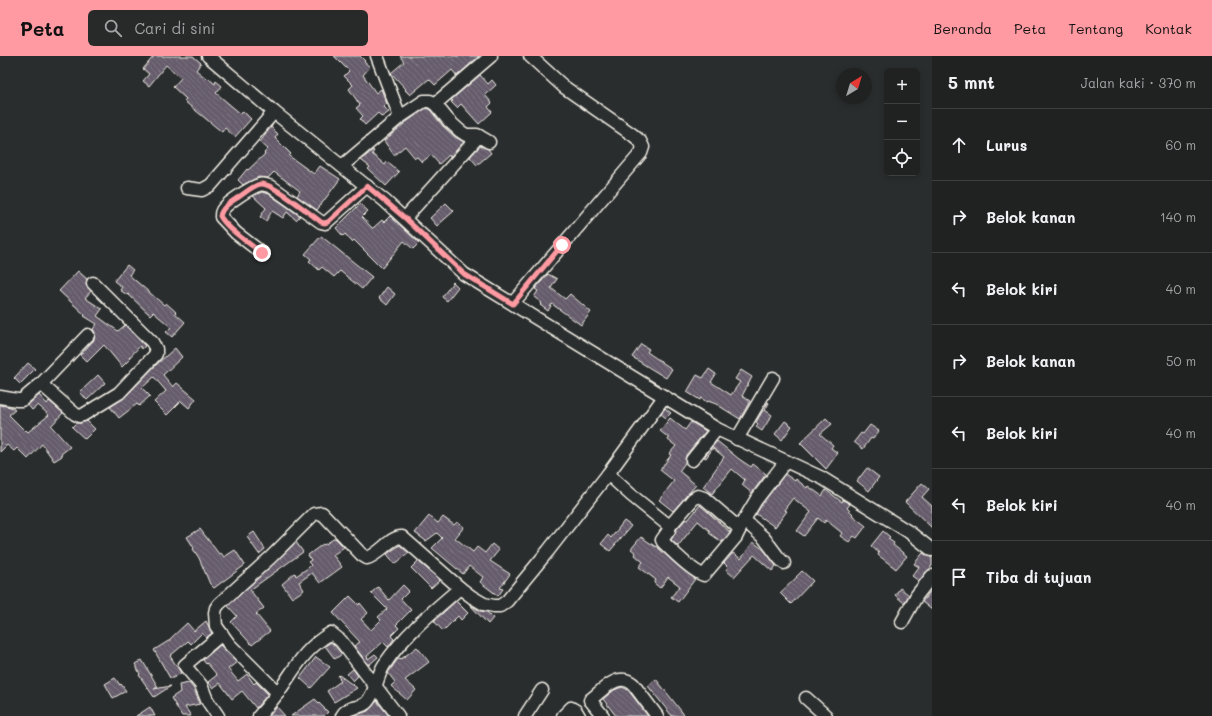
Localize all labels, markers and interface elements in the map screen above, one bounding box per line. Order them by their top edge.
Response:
search box [88,10,368,46]
text: Peta [20,16,64,41]
icon: search [102,17,124,39]
text: Cari di sini [134,18,215,38]
text: Beranda [934,19,992,38]
text: Peta [1014,19,1046,38]
text: Tentang [1068,19,1123,38]
text: Kontak [1145,19,1192,38]
north arrow [836,68,872,104]
map controls [884,68,920,176]
button: + [884,68,920,104]
text: 5 mnt [948,71,995,93]
text: Jalan kaki · 370 m [1081,74,1196,91]
button: − [884,104,920,140]
icon: ahead [948,134,970,156]
text: Lurus [986,135,1027,155]
text: 60 m [1166,136,1196,153]
button: locate [884,140,920,176]
icon: right [948,206,970,228]
text: Belok kanan [986,207,1075,227]
text: 140 m [1160,208,1196,225]
route start [553,236,571,254]
route end [253,244,271,262]
icon: left [948,278,970,300]
text: Belok kiri [986,279,1058,299]
text: 40 m [1166,280,1196,297]
icon: right [948,350,970,372]
text: Belok kanan [986,351,1075,371]
text: 50 m [1166,352,1196,369]
icon: left [948,422,970,444]
text: Belok kiri [986,423,1058,443]
text: 40 m [1166,424,1196,441]
icon: left [948,494,970,516]
text: Belok kiri [986,495,1058,515]
text: 40 m [1166,496,1196,513]
icon: arrive [948,566,970,588]
text: Tiba di tujuan [986,567,1091,587]

